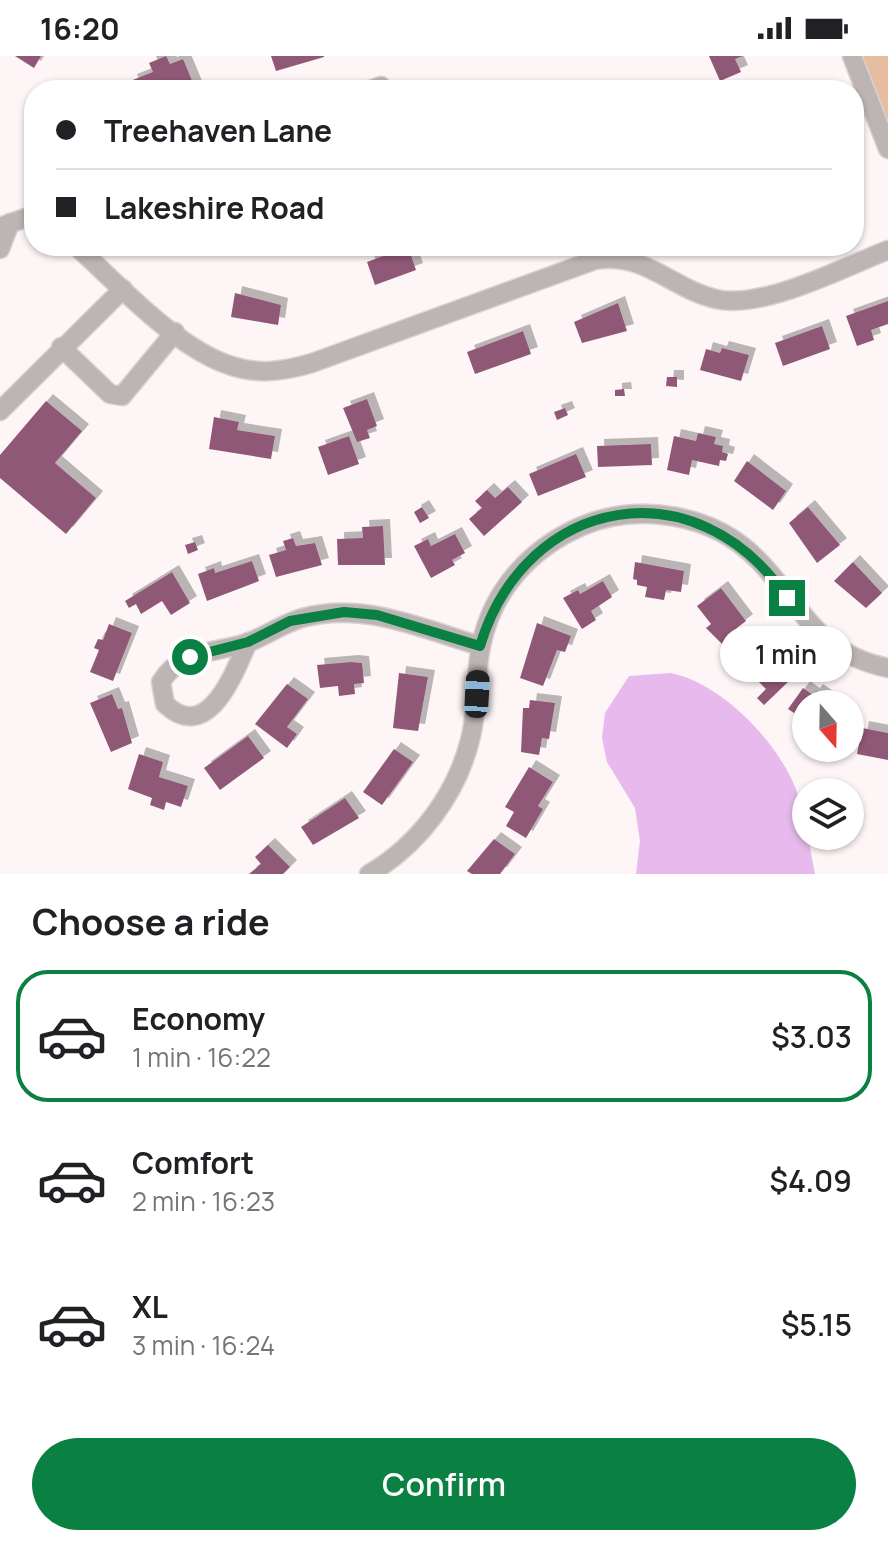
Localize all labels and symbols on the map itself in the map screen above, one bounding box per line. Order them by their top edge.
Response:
route end [769,580,805,616]
callout: 1 min [721,626,853,682]
route start [172,639,208,675]
car [464,669,490,719]
north arrow [792,690,864,762]

